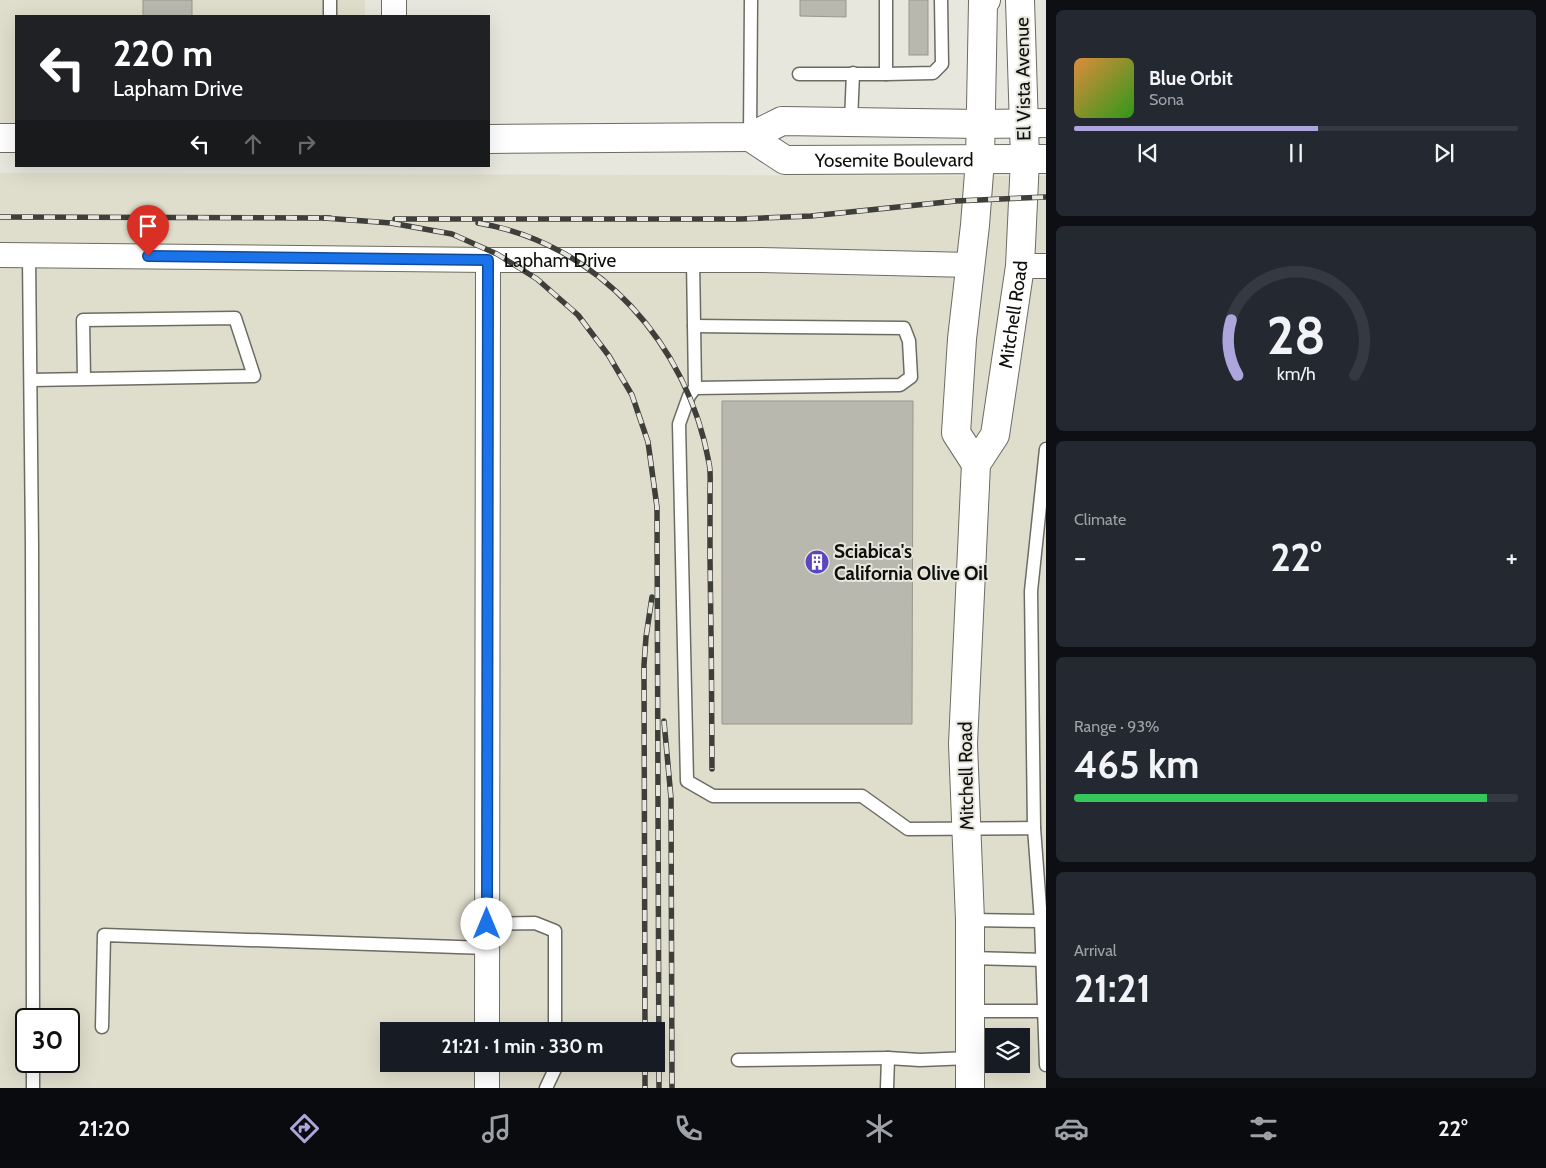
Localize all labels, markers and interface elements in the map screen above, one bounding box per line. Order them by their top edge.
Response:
street label: El Vista Avenue [1010,17,1036,141]
text: 220 m [113,32,213,75]
icon: left [30,35,95,100]
text: Blue Orbit [1149,67,1233,90]
text: Lapham Drive [113,75,243,102]
text: Sona [1149,90,1184,109]
icon: left [186,130,214,158]
icon: ahead [239,130,267,158]
icon: right [292,130,320,158]
icon: previous [1134,139,1162,167]
icon: pause [1282,139,1310,167]
icon: next [1430,139,1458,167]
street label: Yosemite Boulevard [814,148,974,171]
pin [127,205,169,256]
icon: arrive [134,212,162,240]
street label: Lapham Drive [504,249,616,272]
street label: Mitchell Road [994,260,1032,370]
text: 28 [1267,304,1325,367]
text: km/h [1276,363,1316,384]
text: Climate [1074,510,1126,529]
text: 22° [1270,534,1322,581]
place label: Sciabica's California Olive Oil [834,540,988,585]
text: − [1074,540,1086,574]
text: + [1506,540,1518,574]
building icon: Sciabica's California Olive Oil [804,549,830,575]
text: Range · 93% [1074,717,1160,736]
street label: Mitchell Road [954,721,978,831]
text: 465 km [1074,741,1199,788]
position arrow [460,897,512,949]
text: Arrival [1074,941,1117,960]
text: 21:21 [1074,965,1151,1012]
speed limit sign: 30 [15,1008,80,1073]
map controls [985,1028,1030,1073]
button: layers [985,1028,1030,1073]
text: 21:21 · 1 min · 330 m [442,1035,603,1058]
icon: directions [287,1111,322,1146]
icon: music [479,1111,514,1146]
icon: phone [671,1111,706,1146]
icon: climate [862,1111,897,1146]
icon: car [1054,1111,1089,1146]
icon: filters [1246,1111,1281,1146]
text: 21:20 [78,1115,130,1142]
text: 22° [1438,1115,1468,1142]

